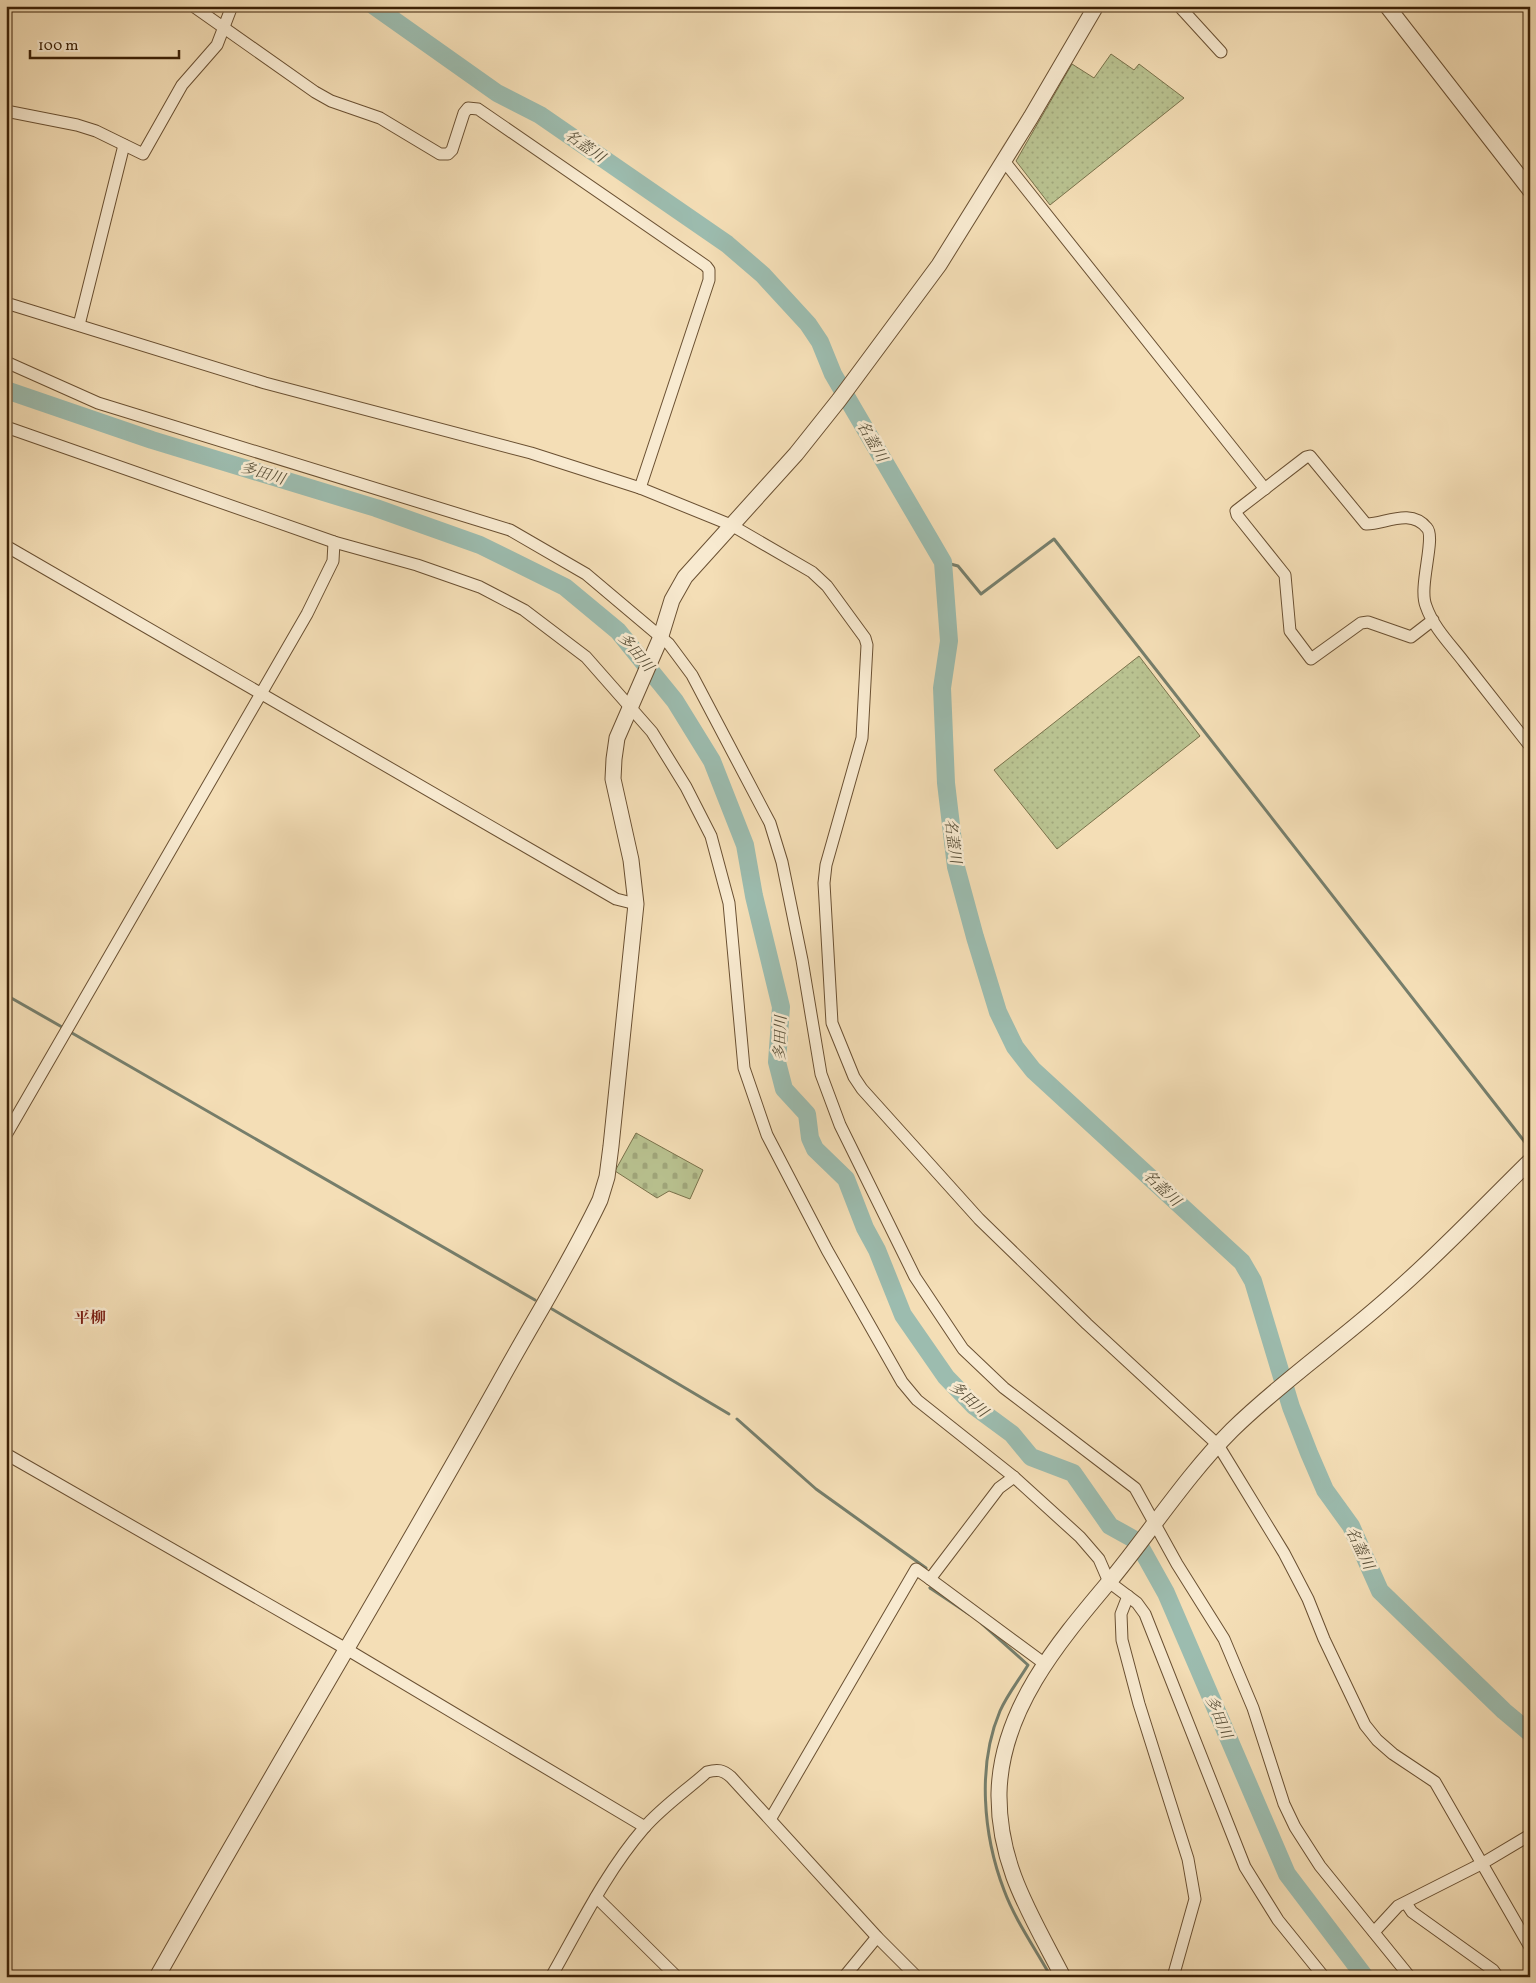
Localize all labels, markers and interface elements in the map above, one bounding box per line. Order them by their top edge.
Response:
scale bar [30,28,179,60]
text: 100 m [38,36,78,57]
water label: 名蓋川 [560,126,610,170]
water label: 名蓋川 [850,417,892,468]
water label: 多田川 [238,458,289,492]
water label: 多田川 [612,629,659,678]
water label: 名蓋川 [938,817,965,867]
water label: 多田川 [770,1013,793,1061]
water label: 名蓋川 [1137,1166,1186,1213]
district label: 平柳 [74,1308,106,1330]
water label: 多田川 [944,1377,993,1424]
water label: 名蓋川 [1339,1524,1379,1575]
water label: 多田川 [1199,1693,1237,1744]

